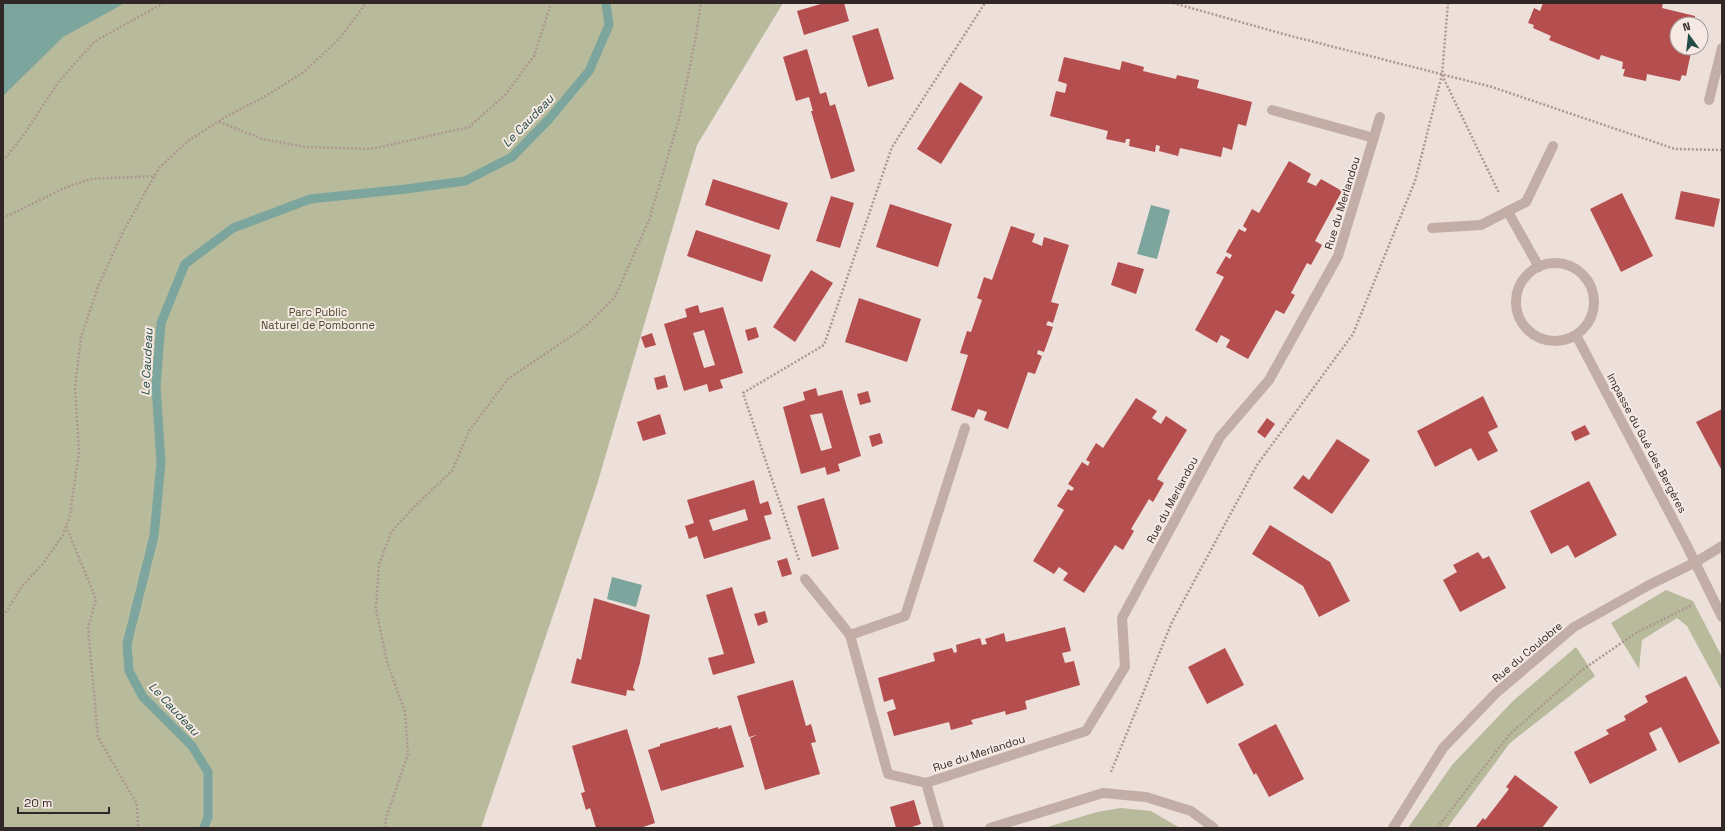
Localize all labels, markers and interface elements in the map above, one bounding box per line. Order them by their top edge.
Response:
north arrow [1669,16,1709,56]
text: N [1681,19,1692,34]
water label: Le Caudeau [499,91,558,151]
street label: Rue du Merlandou [1321,155,1363,251]
park label: Parc Public Naturel de Pombonne [261,305,375,332]
water label: Le Caudeau [137,327,157,396]
street label: Impasse du Gué des Bergères [1604,371,1690,515]
street label: Rue du Merlandou [1143,454,1201,546]
street label: Rue du Coulobre [1489,619,1565,685]
water label: Le Caudeau [145,679,203,740]
street label: Rue du Merlandou [931,731,1027,775]
scale bar [18,789,109,815]
text: 20 m [24,795,52,811]

